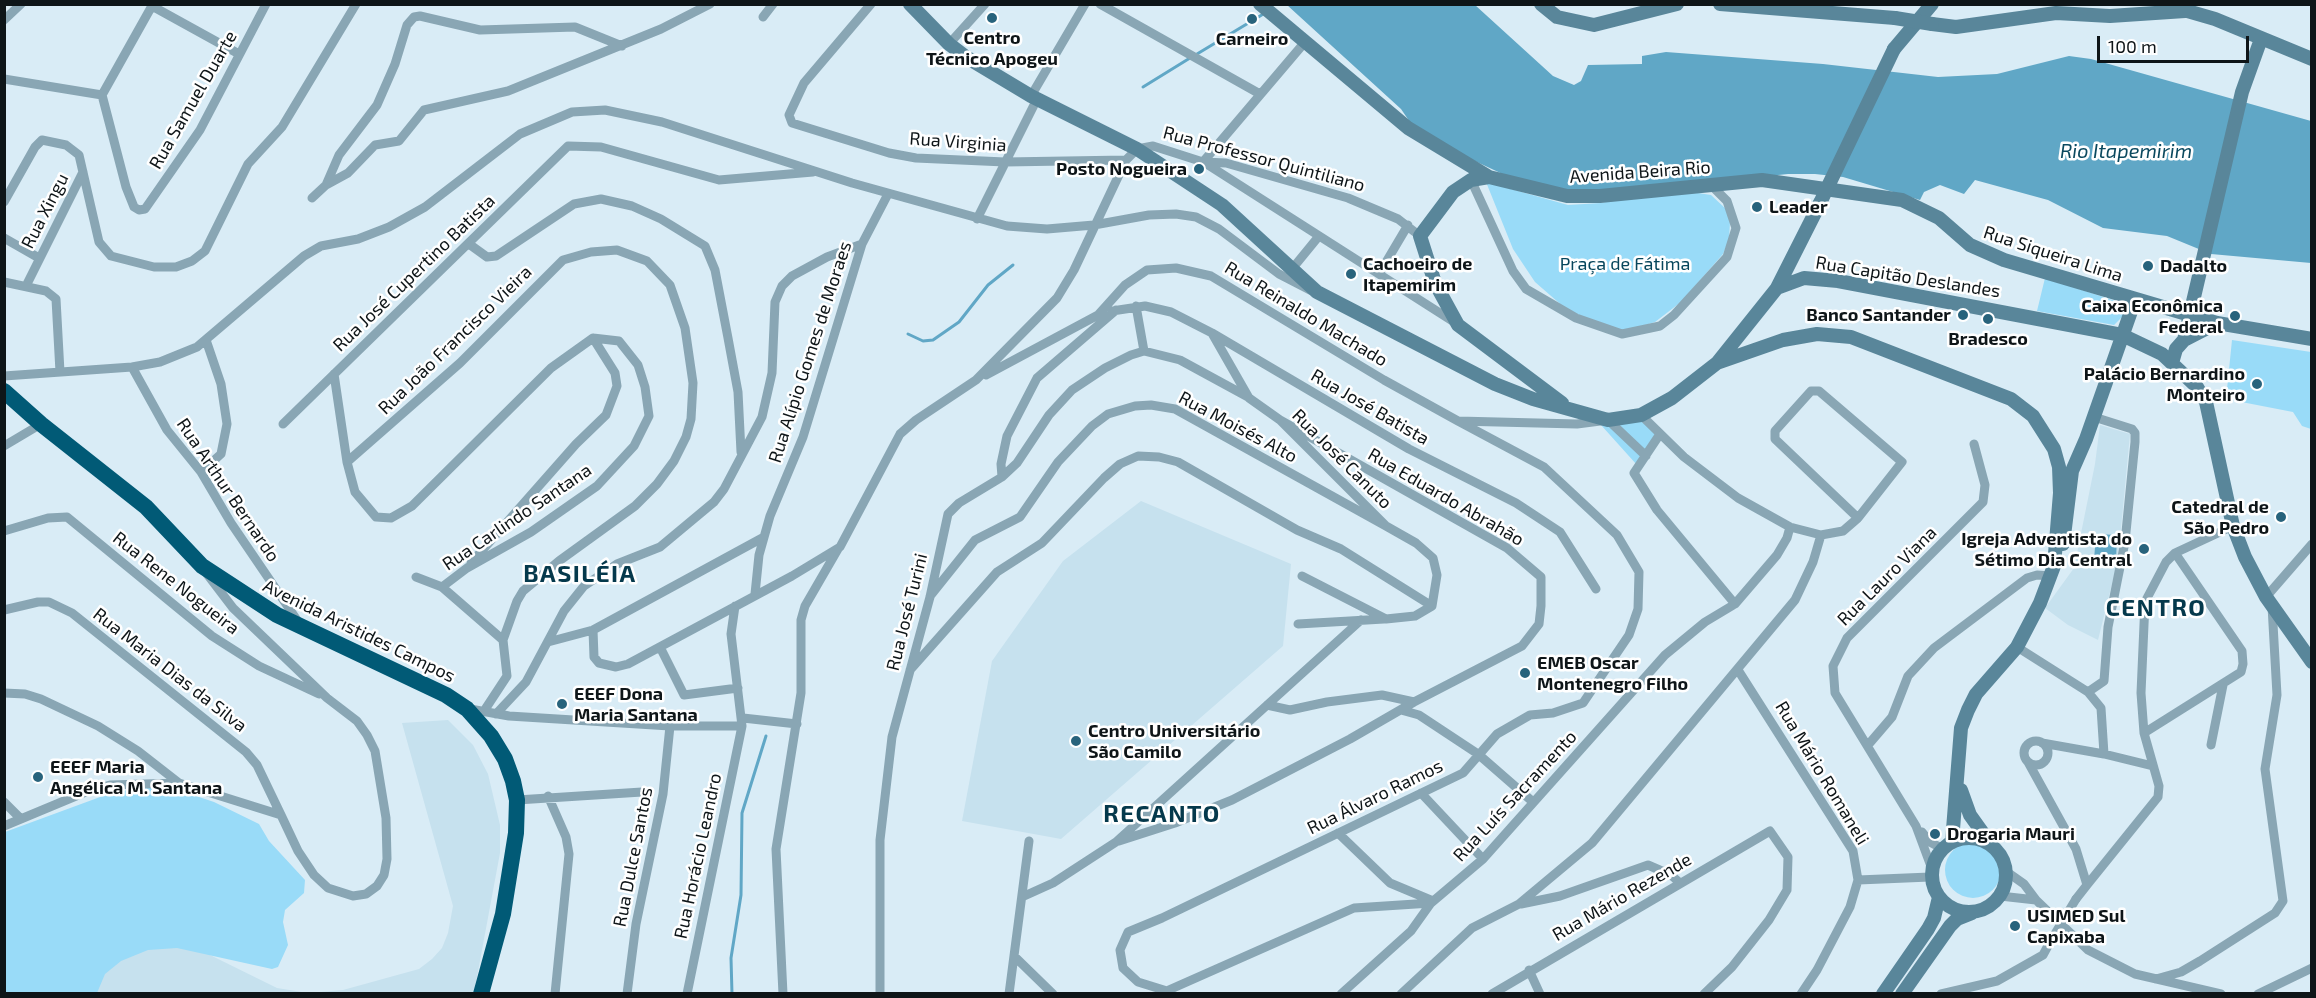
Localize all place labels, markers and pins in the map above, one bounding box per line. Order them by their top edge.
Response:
marker: Centro Técnico Apogeu [985,11,999,25]
marker: Carneiro [1245,12,1259,26]
place label: Centro Técnico Apogeu [926,27,1058,70]
place label: Carneiro [1216,28,1288,50]
place label: Posto Nogueira [1056,158,1187,180]
marker: Posto Nogueira [1192,162,1206,176]
place label: Leader [1769,196,1828,218]
marker: Leader [1750,200,1764,214]
place label: Cachoeiro de Itapemirim [1363,253,1473,296]
place label: Dadalto [2160,255,2227,277]
marker: Dadalto [2141,259,2155,273]
marker: Cachoeiro de Itapemirim [1344,267,1358,281]
place label: Caixa Econômica Federal [2081,295,2223,338]
place label: Banco Santander [1806,304,1951,326]
marker: Banco Santander [1956,308,1970,322]
marker: Caixa Econômica Federal [2228,309,2242,323]
marker: Bradesco [1981,312,1995,326]
place label: Bradesco [1948,328,2028,350]
place label: Palácio Bernardino Monteiro [2084,363,2245,406]
marker: Palácio Bernardino Monteiro [2250,377,2264,391]
place label: Catedral de São Pedro [2171,496,2269,538]
marker: Catedral de São Pedro [2274,510,2288,524]
place label: Igreja Adventista do Sétimo Dia Central [1961,528,2132,570]
marker: Igreja Adventista do Sétimo Dia Central [2137,542,2151,556]
place label: EMEB Oscar Montenegro Filho [1537,652,1688,694]
marker: EMEB Oscar Montenegro Filho [1518,666,1532,680]
place label: EEEF Dona Maria Santana [574,683,698,726]
marker: EEEF Dona Maria Santana [555,697,569,711]
place label: Centro Universitário São Camilo [1088,720,1260,762]
marker: Centro Universitário São Camilo [1069,734,1083,748]
place label: EEEF Maria Angélica M. Santana [50,756,222,798]
marker: EEEF Maria Angélica M. Santana [31,770,45,784]
place label: Drogaria Mauri [1947,823,2075,845]
marker: Drogaria Mauri [1928,827,1942,841]
place label: USIMED Sul Capixaba [2027,905,2125,948]
marker: USIMED Sul Capixaba [2008,919,2022,933]

